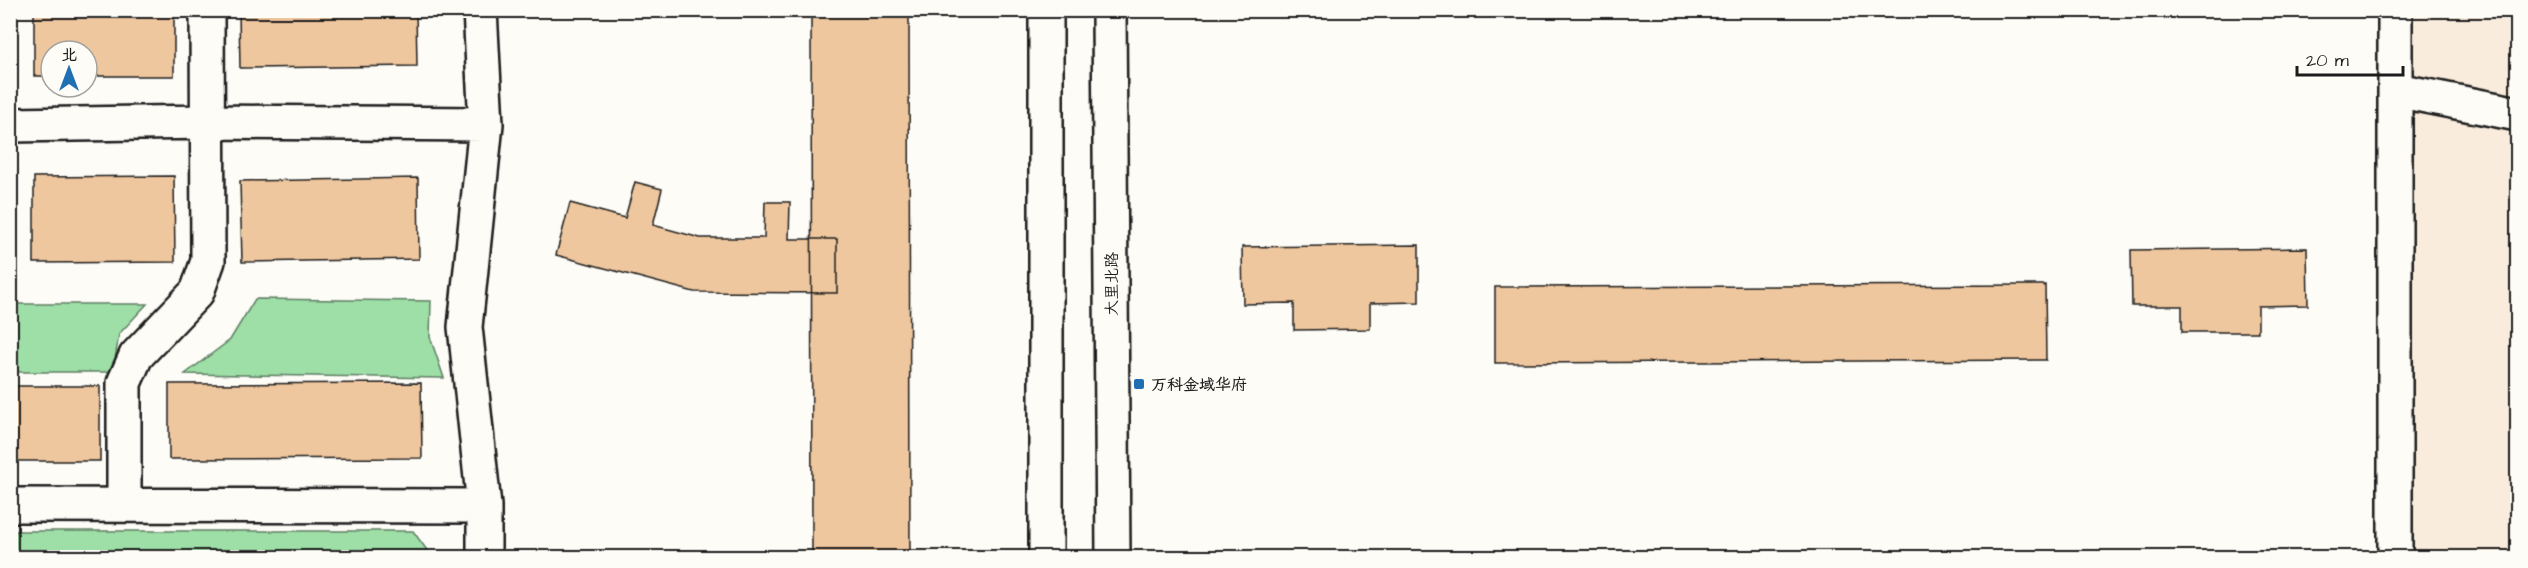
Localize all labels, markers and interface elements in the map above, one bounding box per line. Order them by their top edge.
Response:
north arrow [39,39,99,99]
scale bar [2297,39,2404,77]
text: 北 [61,44,77,66]
text: 20 m [2306,48,2349,73]
street label: 大里北路 [1101,252,1123,316]
place label: 万科金域华府 [1151,374,1247,396]
marker: 万科金域华府 [1132,377,1146,391]

